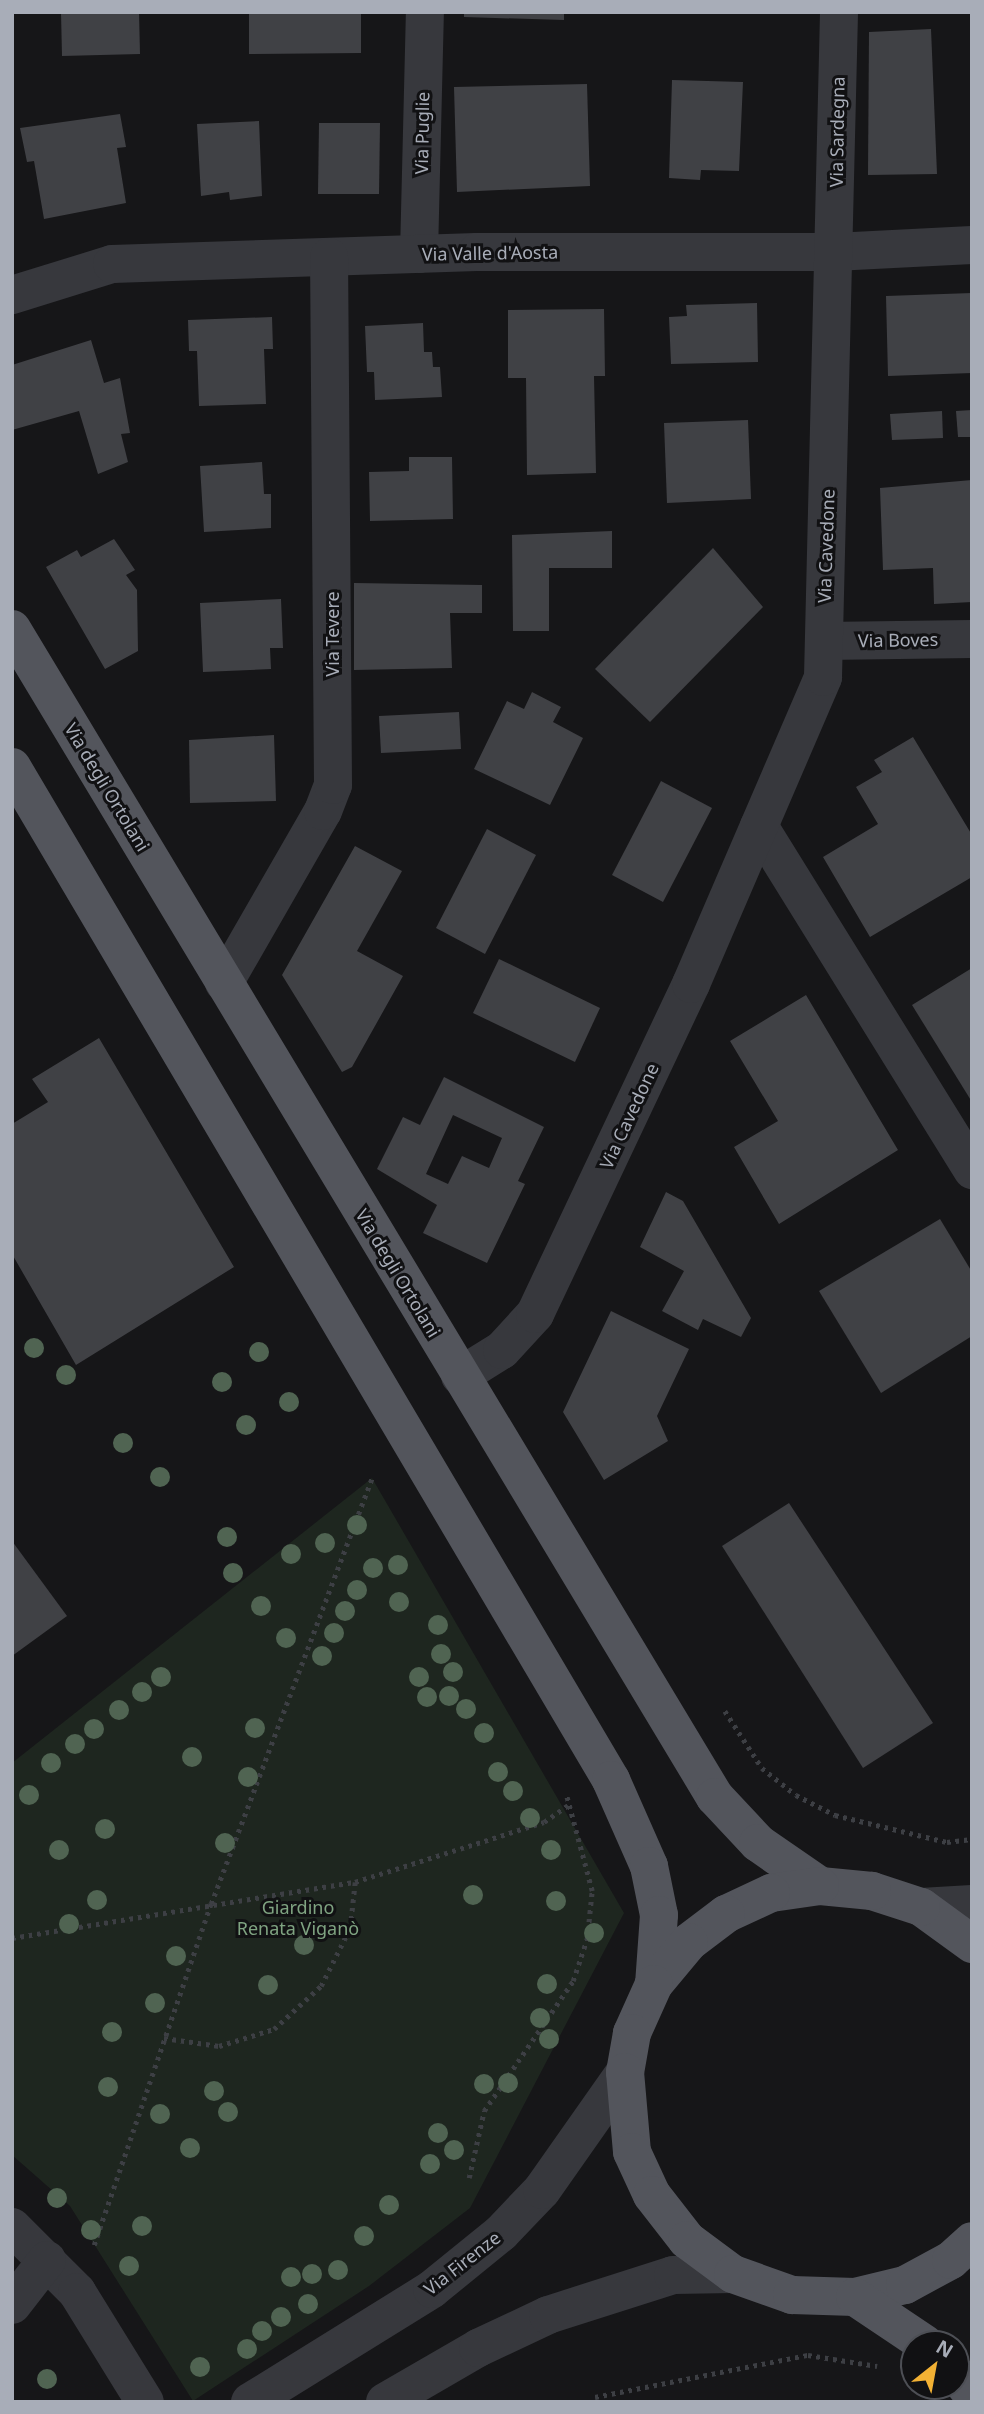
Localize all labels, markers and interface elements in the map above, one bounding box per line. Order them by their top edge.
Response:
street label: Via Sardegna [825,76,849,188]
street label: Via Puglie [410,91,434,175]
street label: Via Valle d'Aosta [422,241,558,265]
street label: Via Cavedone [813,489,839,603]
street label: Via Tevere [321,591,343,677]
street label: Via Boves [858,629,938,651]
street label: Via degli Ortolani [60,719,154,855]
street label: Via Cavedone [595,1060,663,1172]
street label: Via degli Ortolani [351,1205,445,1341]
park label: Giardino Renata Viganò [237,1897,359,1940]
street label: Via Firenze [419,2226,505,2300]
north arrow [900,2330,970,2400]
text: N [931,2334,958,2364]

